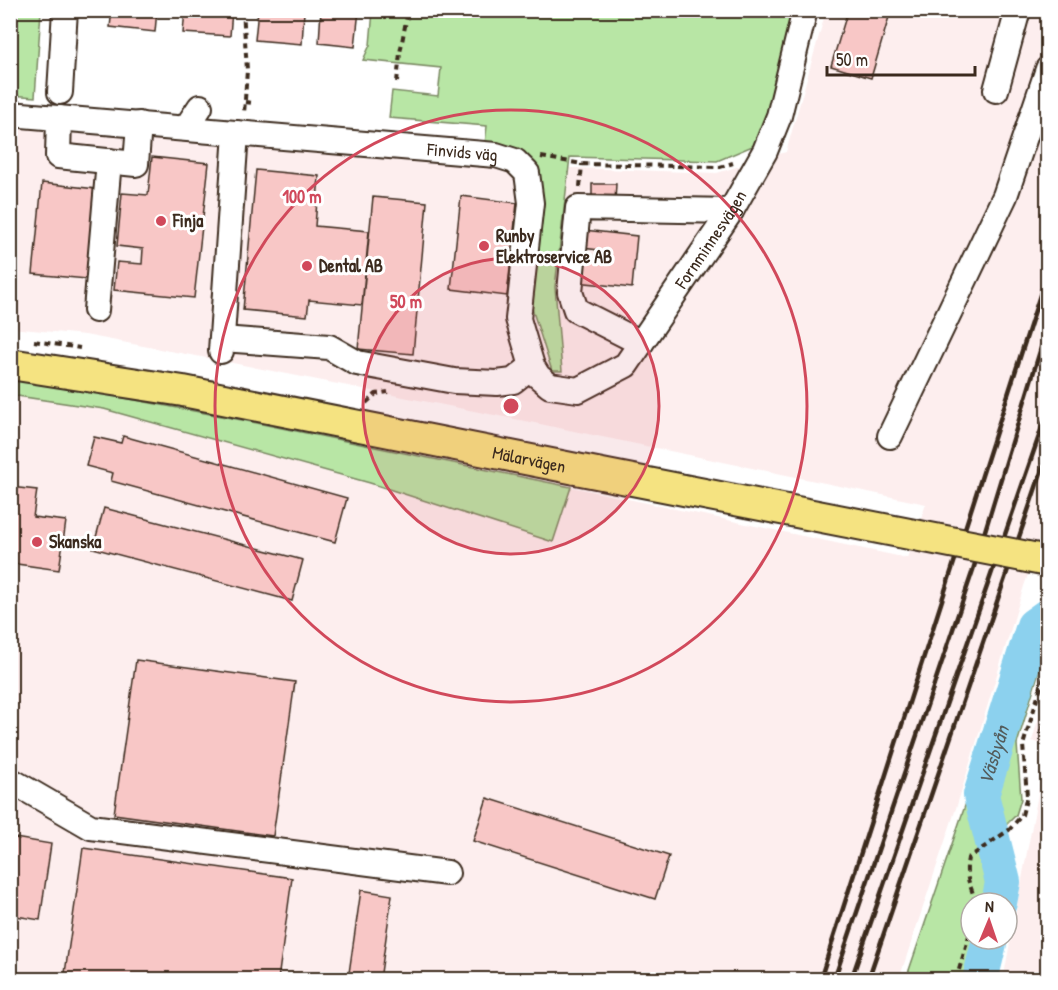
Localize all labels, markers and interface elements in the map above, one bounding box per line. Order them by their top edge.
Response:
scale bar [827,39,976,77]
text: 50 m [836,47,868,72]
street label: Finvids väg [425,136,499,167]
text: 100 m [282,184,322,209]
street label: Fornminnesvägen [668,185,752,294]
place label: Finja [172,208,204,233]
marker: Finja [154,214,168,228]
place label: Runby Elektroservice AB [496,223,612,269]
marker: Runby Elektroservice AB [477,239,491,253]
place label: Dental AB [319,253,383,278]
marker: Dental AB [300,259,314,273]
text: 50 m [390,289,422,314]
centre of rings [501,396,521,416]
street label: Mälarvägen [490,440,568,479]
place label: Skanska [49,529,102,554]
marker: Skanska [30,535,44,549]
water label: Väsbyån [971,720,1016,788]
north arrow [959,891,1019,951]
text: N [985,895,995,917]

